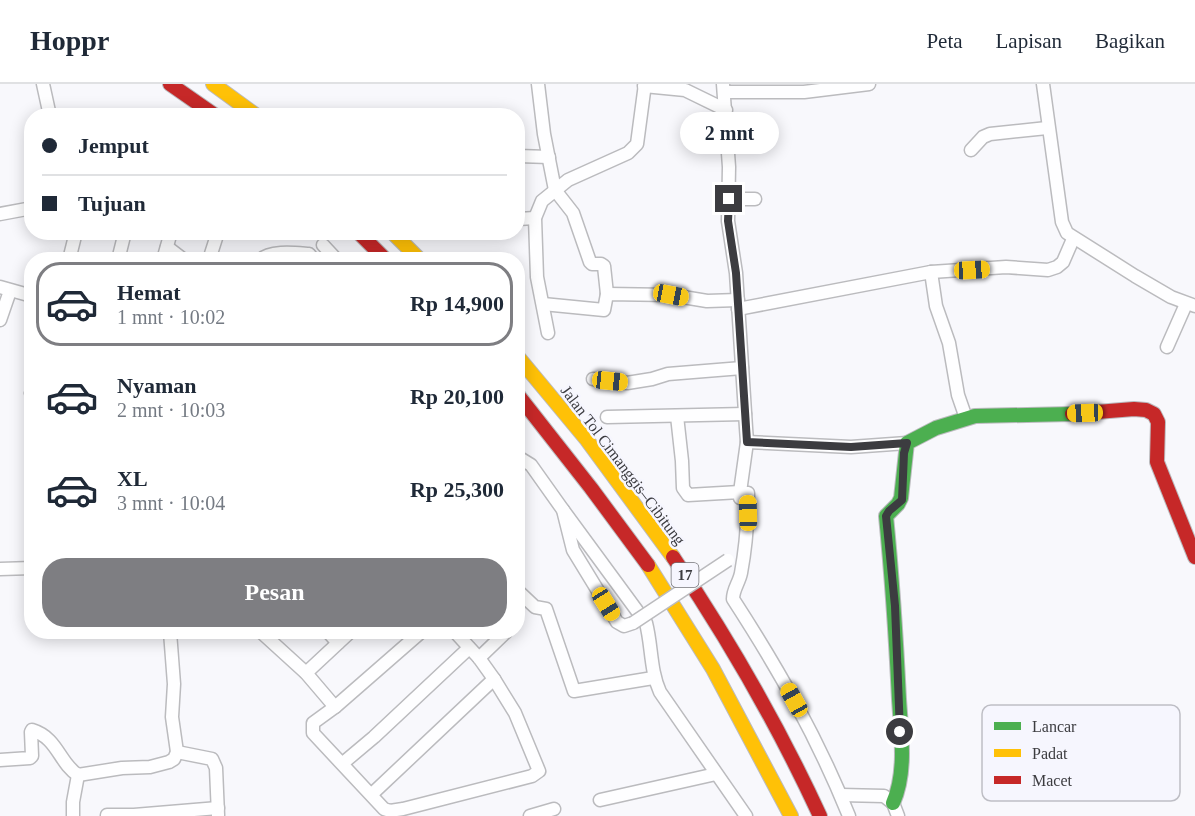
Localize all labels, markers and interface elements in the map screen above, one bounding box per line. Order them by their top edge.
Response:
text: Hoppr [30,25,109,56]
text: Peta [926,29,963,53]
text: Lapisan [996,29,1062,53]
text: Bagikan [1095,29,1165,53]
callout: 2 mnt [680,112,778,154]
text: 2 mnt [705,122,754,144]
text: Jemput [78,133,149,158]
route end [715,185,742,212]
text: Tujuan [78,191,146,216]
car [954,260,990,280]
icon: car [45,277,99,331]
text: Hemat [117,280,181,305]
car [652,283,690,307]
text: Rp 14,900 [410,291,504,316]
text: 1 mnt · 10:02 [117,306,225,328]
icon: car [45,370,99,424]
car [591,370,629,392]
text: Nyaman [117,373,196,398]
street label: Jalan Tol Cimanggis–Cibitung [557,382,688,549]
text: Rp 20,100 [410,384,504,409]
text: 2 mnt · 10:03 [117,399,225,421]
car [1067,403,1103,423]
icon: car [45,463,99,517]
text: XL [117,466,148,491]
text: Rp 25,300 [410,477,504,502]
text: 3 mnt · 10:04 [117,492,225,514]
car [739,495,757,531]
button: Pesan [42,558,507,627]
road number: 17 [672,563,698,587]
car [589,584,623,624]
car [777,680,811,720]
legend [982,705,1180,801]
route start [886,718,913,745]
text: Lancar [1032,718,1077,735]
text: Padat [1032,745,1068,762]
text: Macet [1032,772,1073,789]

